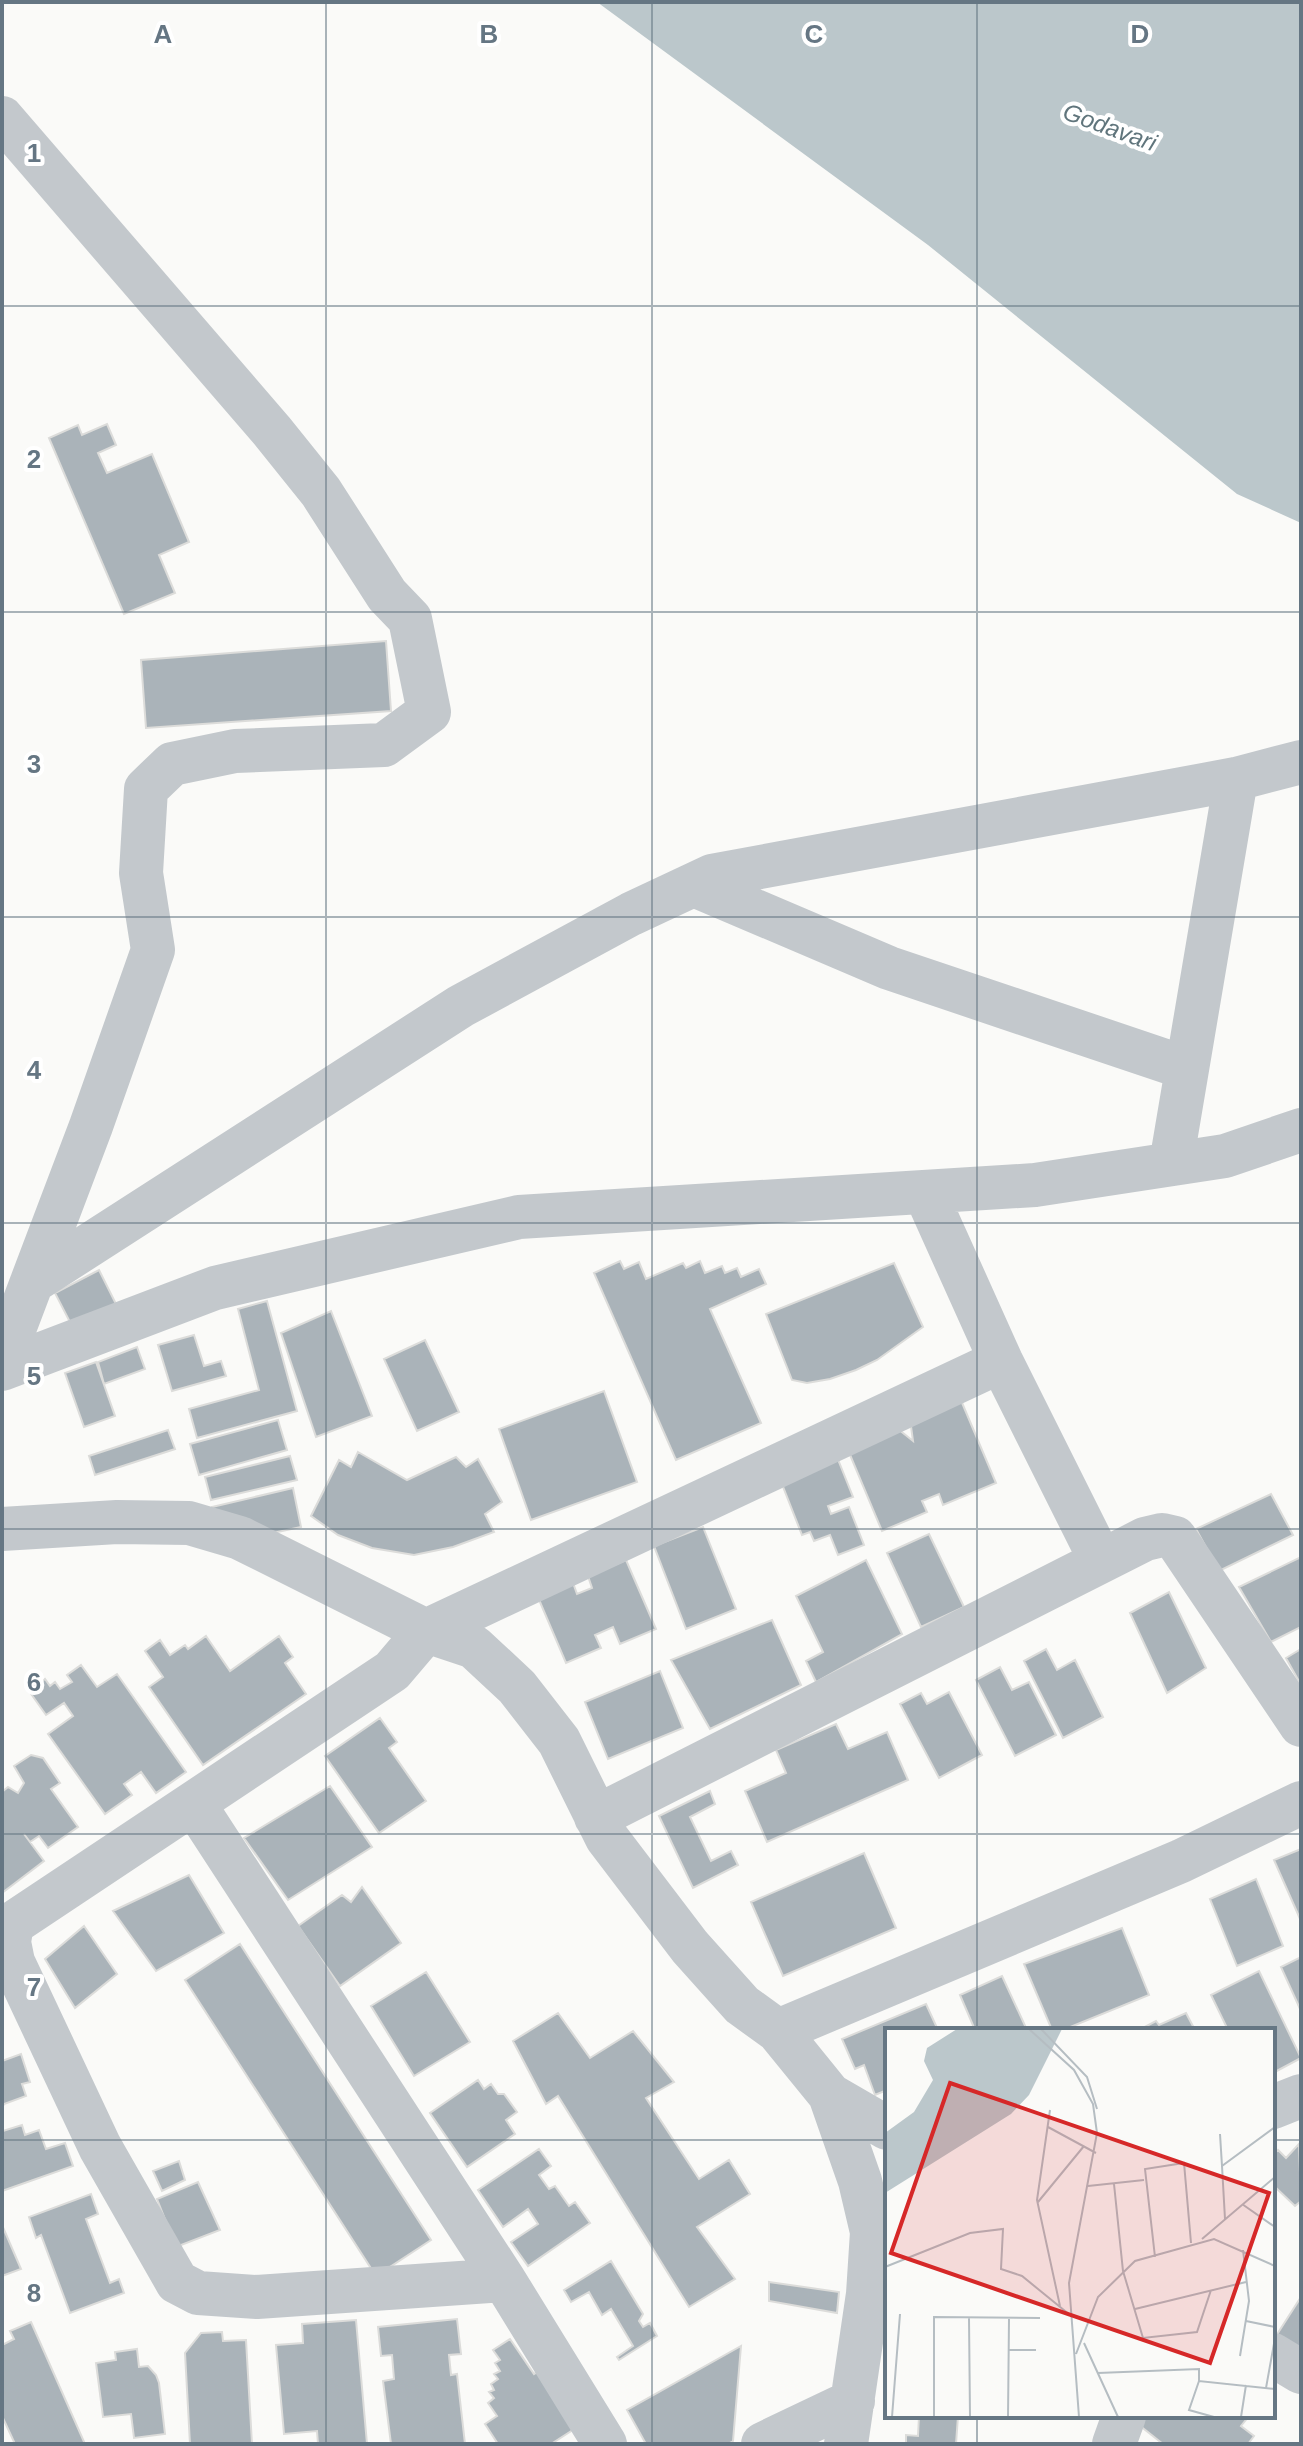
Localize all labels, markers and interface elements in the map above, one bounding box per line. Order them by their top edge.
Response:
text: A [154,19,173,49]
text: B [480,19,498,49]
text: C [805,19,824,49]
text: D [1131,19,1149,49]
water label: Godavari [1060,98,1161,157]
text: 1 [27,138,41,168]
text: 2 [27,444,41,474]
text: 3 [27,749,41,779]
text: 4 [27,1055,42,1085]
text: 5 [27,1361,41,1391]
text: 6 [27,1667,41,1697]
text: 7 [27,1972,41,2002]
inset map [885,2028,1275,2418]
text: 8 [27,2278,41,2308]

